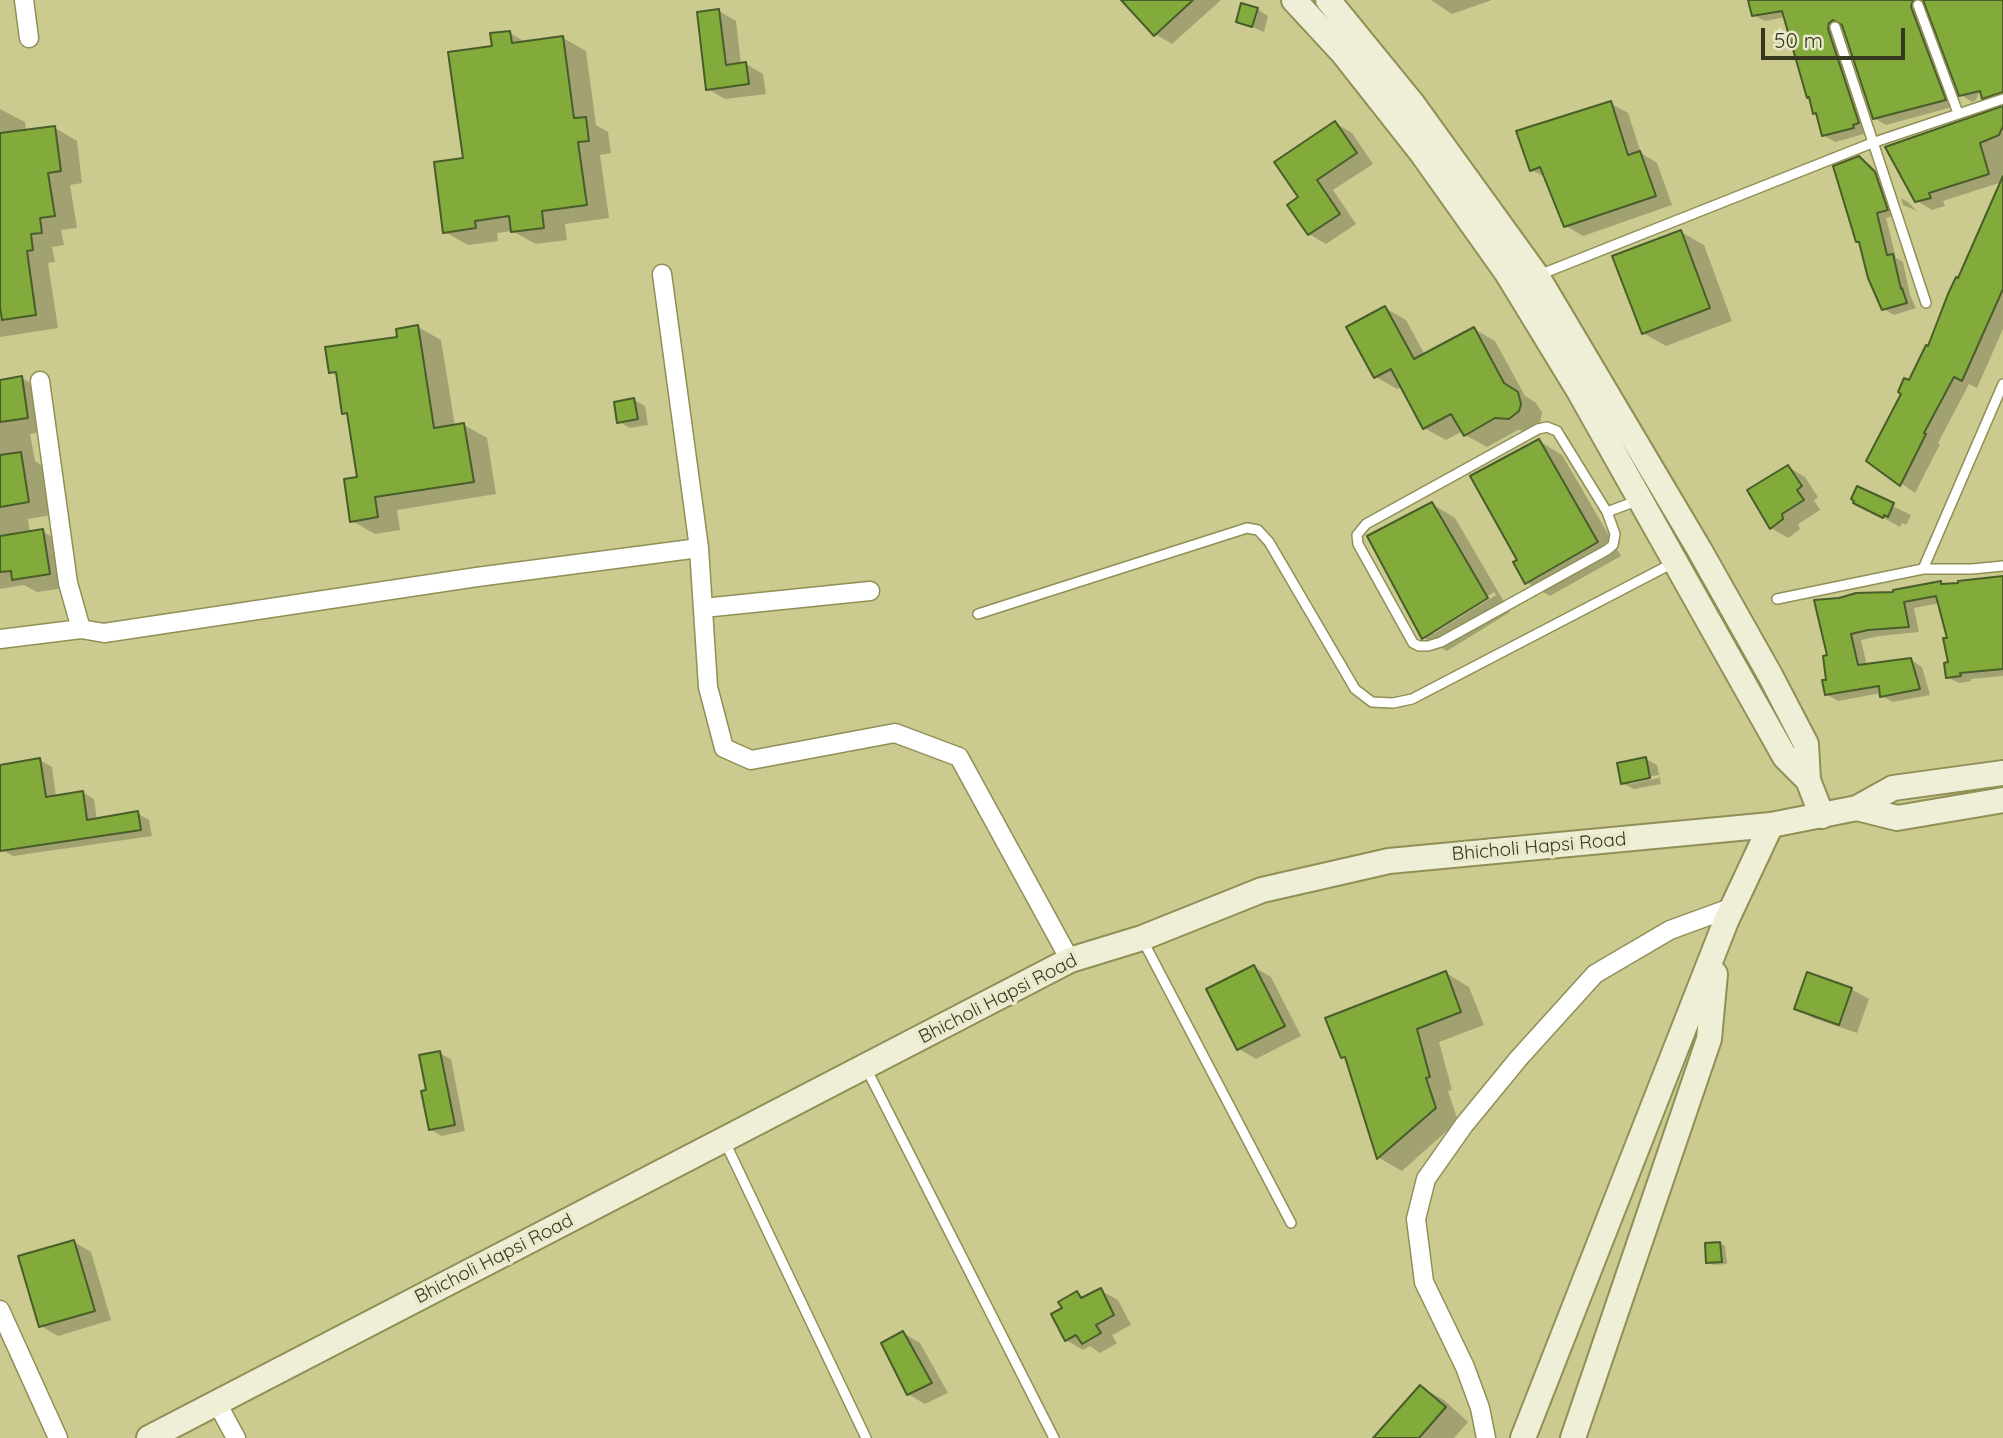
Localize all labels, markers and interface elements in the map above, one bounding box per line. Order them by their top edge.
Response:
scale bar [1765,14,1909,58]
text: 50 m [1774,27,1823,53]
street label: Bhicholi Hapsi Road [1451,828,1627,866]
street label: Bhicholi Hapsi Road [915,949,1081,1049]
street label: Bhicholi Hapsi Road [411,1209,577,1309]

